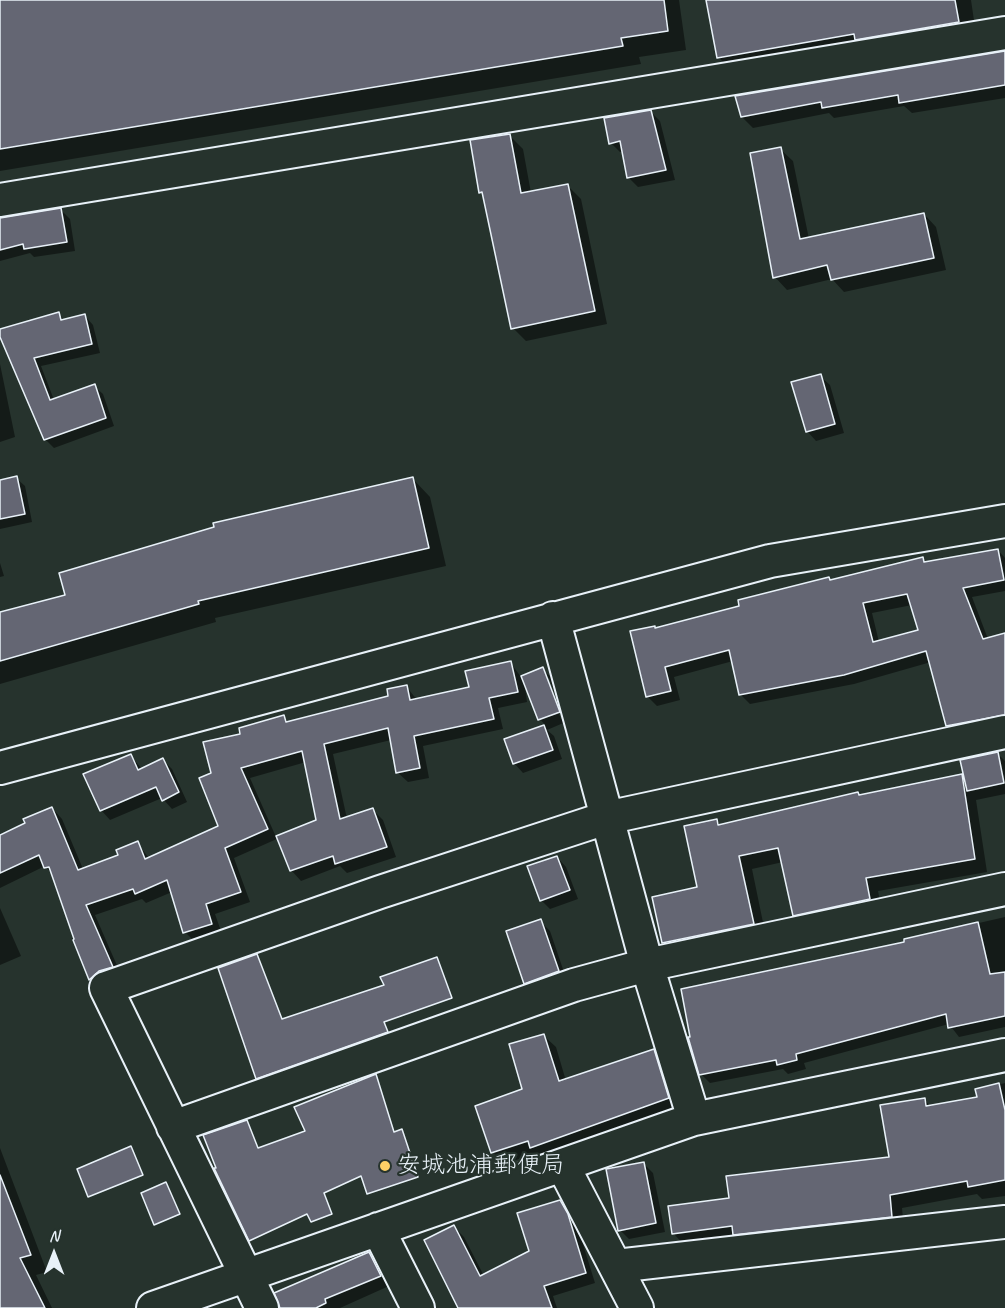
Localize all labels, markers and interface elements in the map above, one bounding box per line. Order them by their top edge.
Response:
place label: 安城池浦郵便局 [397,1152,565,1180]
marker: 安城池浦郵便局 [378,1159,392,1173]
north arrow [24,1224,84,1284]
text: N [49,1226,59,1246]

